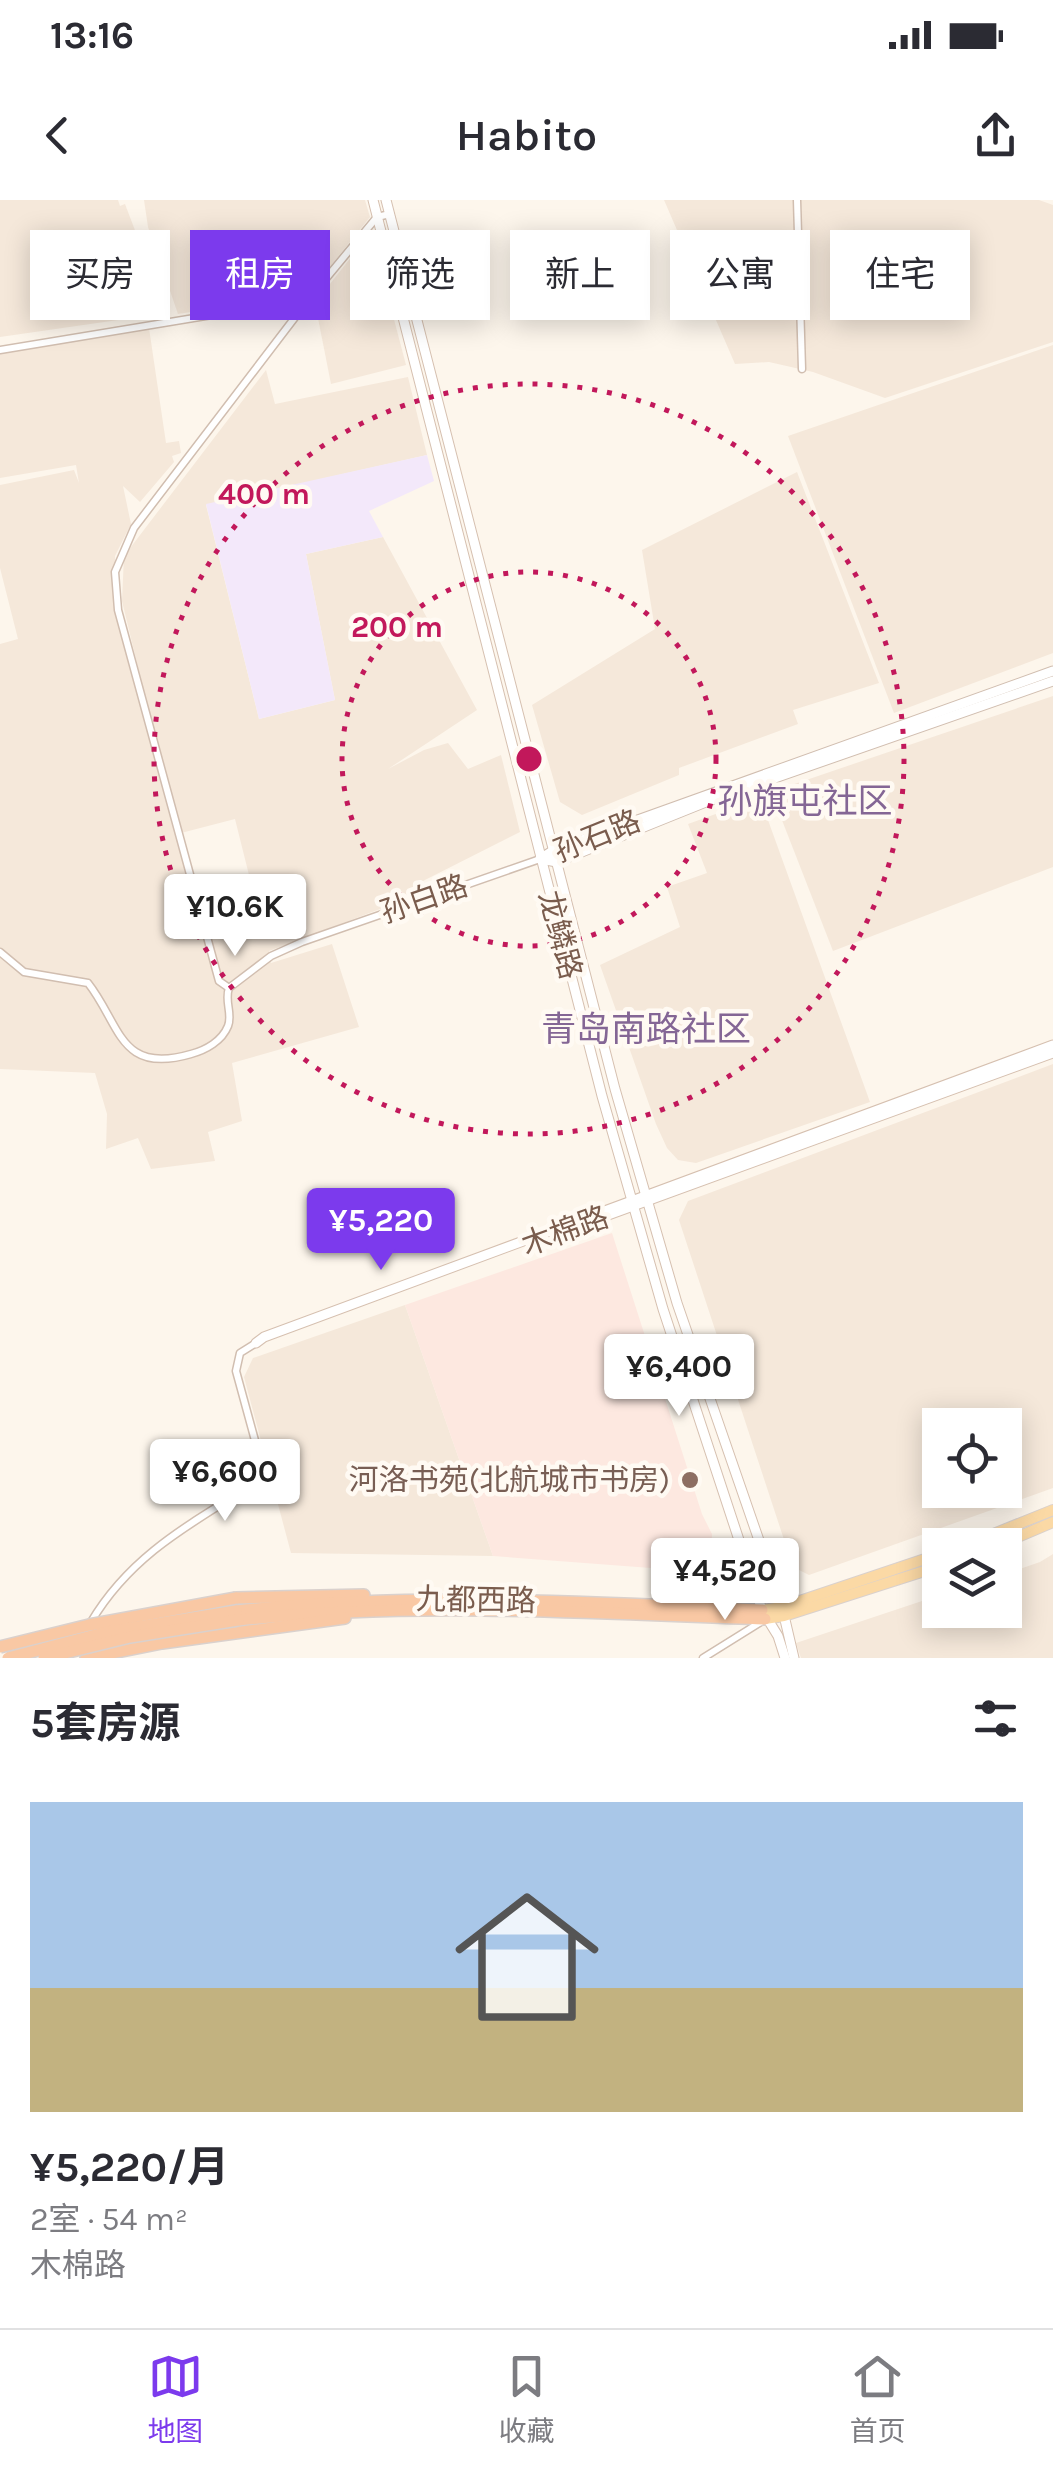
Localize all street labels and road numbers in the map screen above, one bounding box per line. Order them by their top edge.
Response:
street label: 孙石路 [549,802,645,870]
street label: 孙白路 [376,867,472,931]
street label: 龙鳞路 [531,887,589,983]
street label: 木棉路 [517,1199,613,1263]
street label: 九都西路 [416,1581,536,1619]

